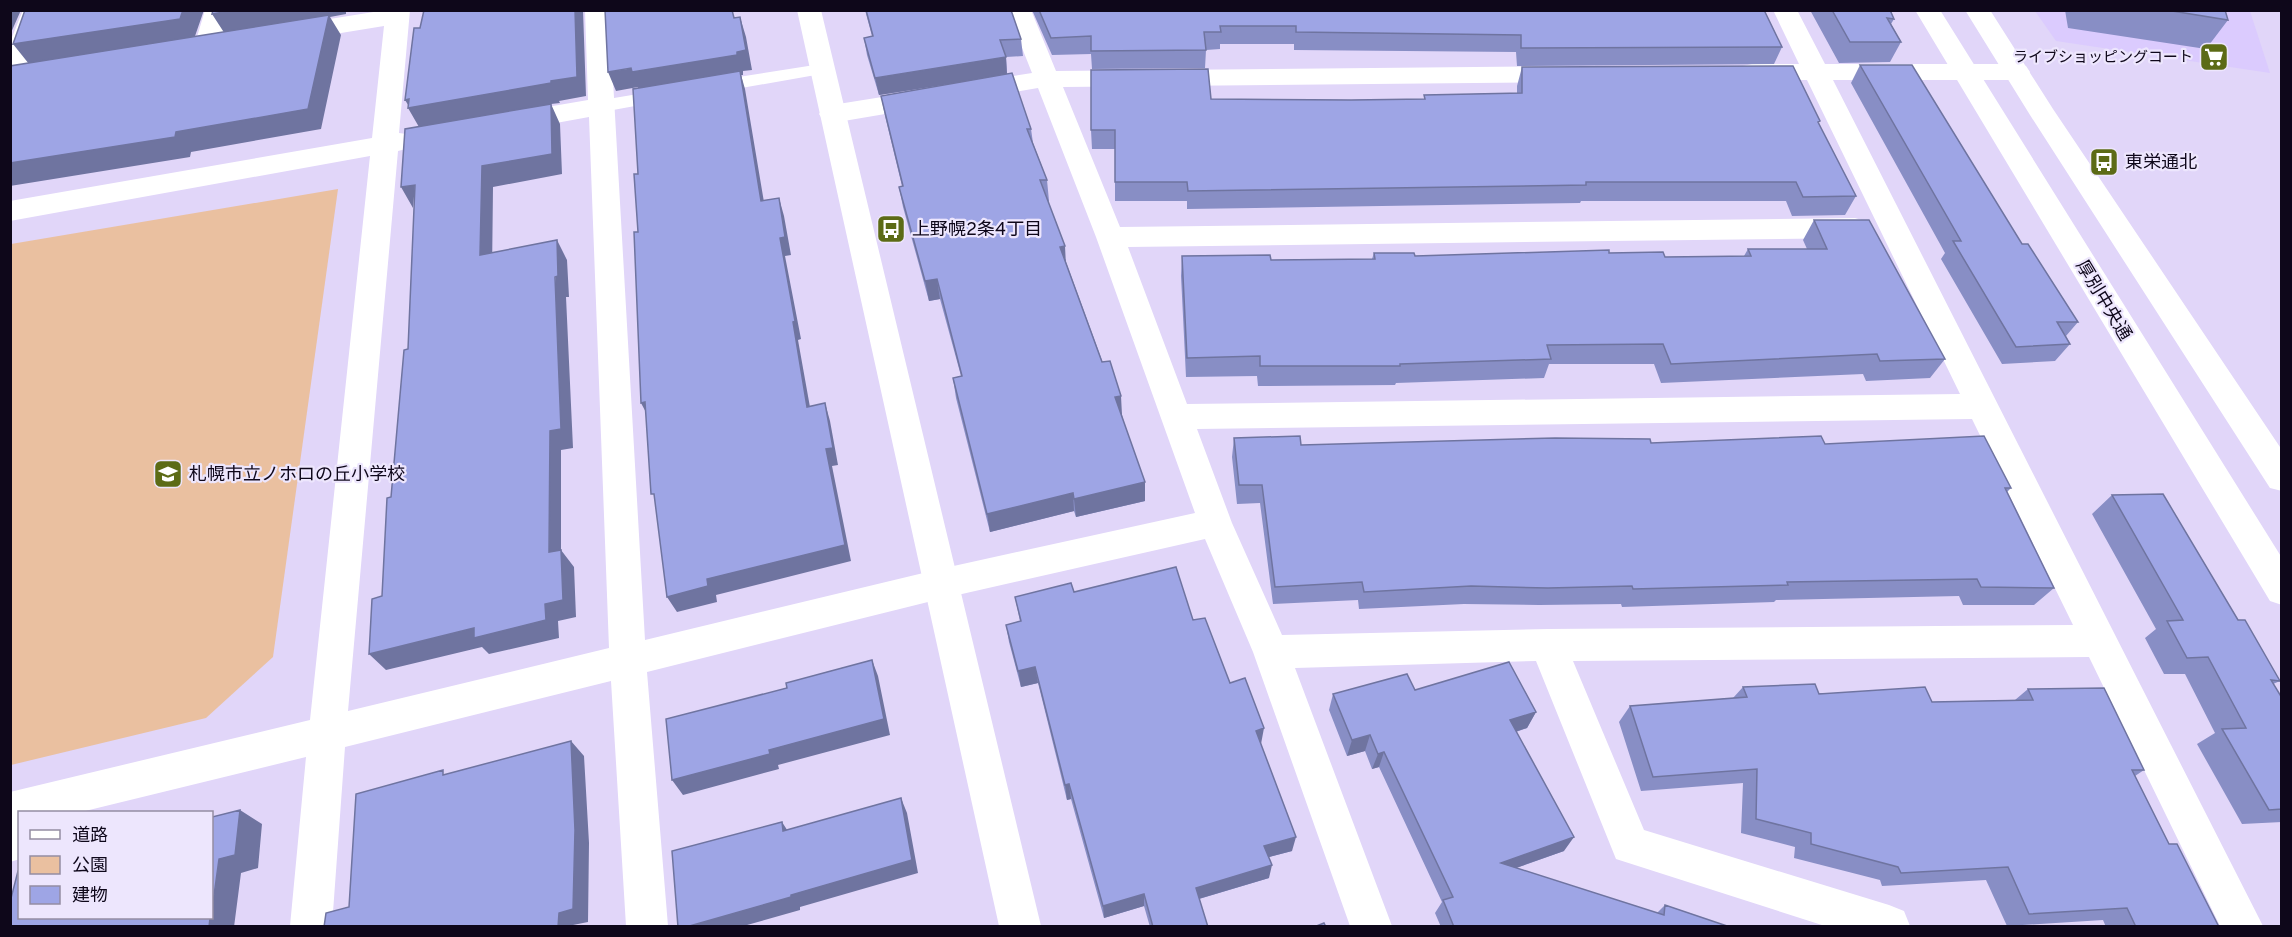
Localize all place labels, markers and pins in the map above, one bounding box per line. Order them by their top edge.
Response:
supermarket icon: ライブショッピングコート [2198,41,2230,73]
place label: ライブショッピングコート [2013,49,2193,68]
bus stop icon: 東栄通北 [2088,146,2120,178]
place label: 東栄通北 [2125,152,2197,175]
bus stop icon: 上野幌2条4丁目 [875,213,907,245]
place label: 上野幌2条4丁目 [912,219,1042,242]
school or university icon: 札幌市立ノホロの丘小学校 [152,458,184,490]
place label: 札幌市立ノホロの丘小学校 [189,464,405,487]

